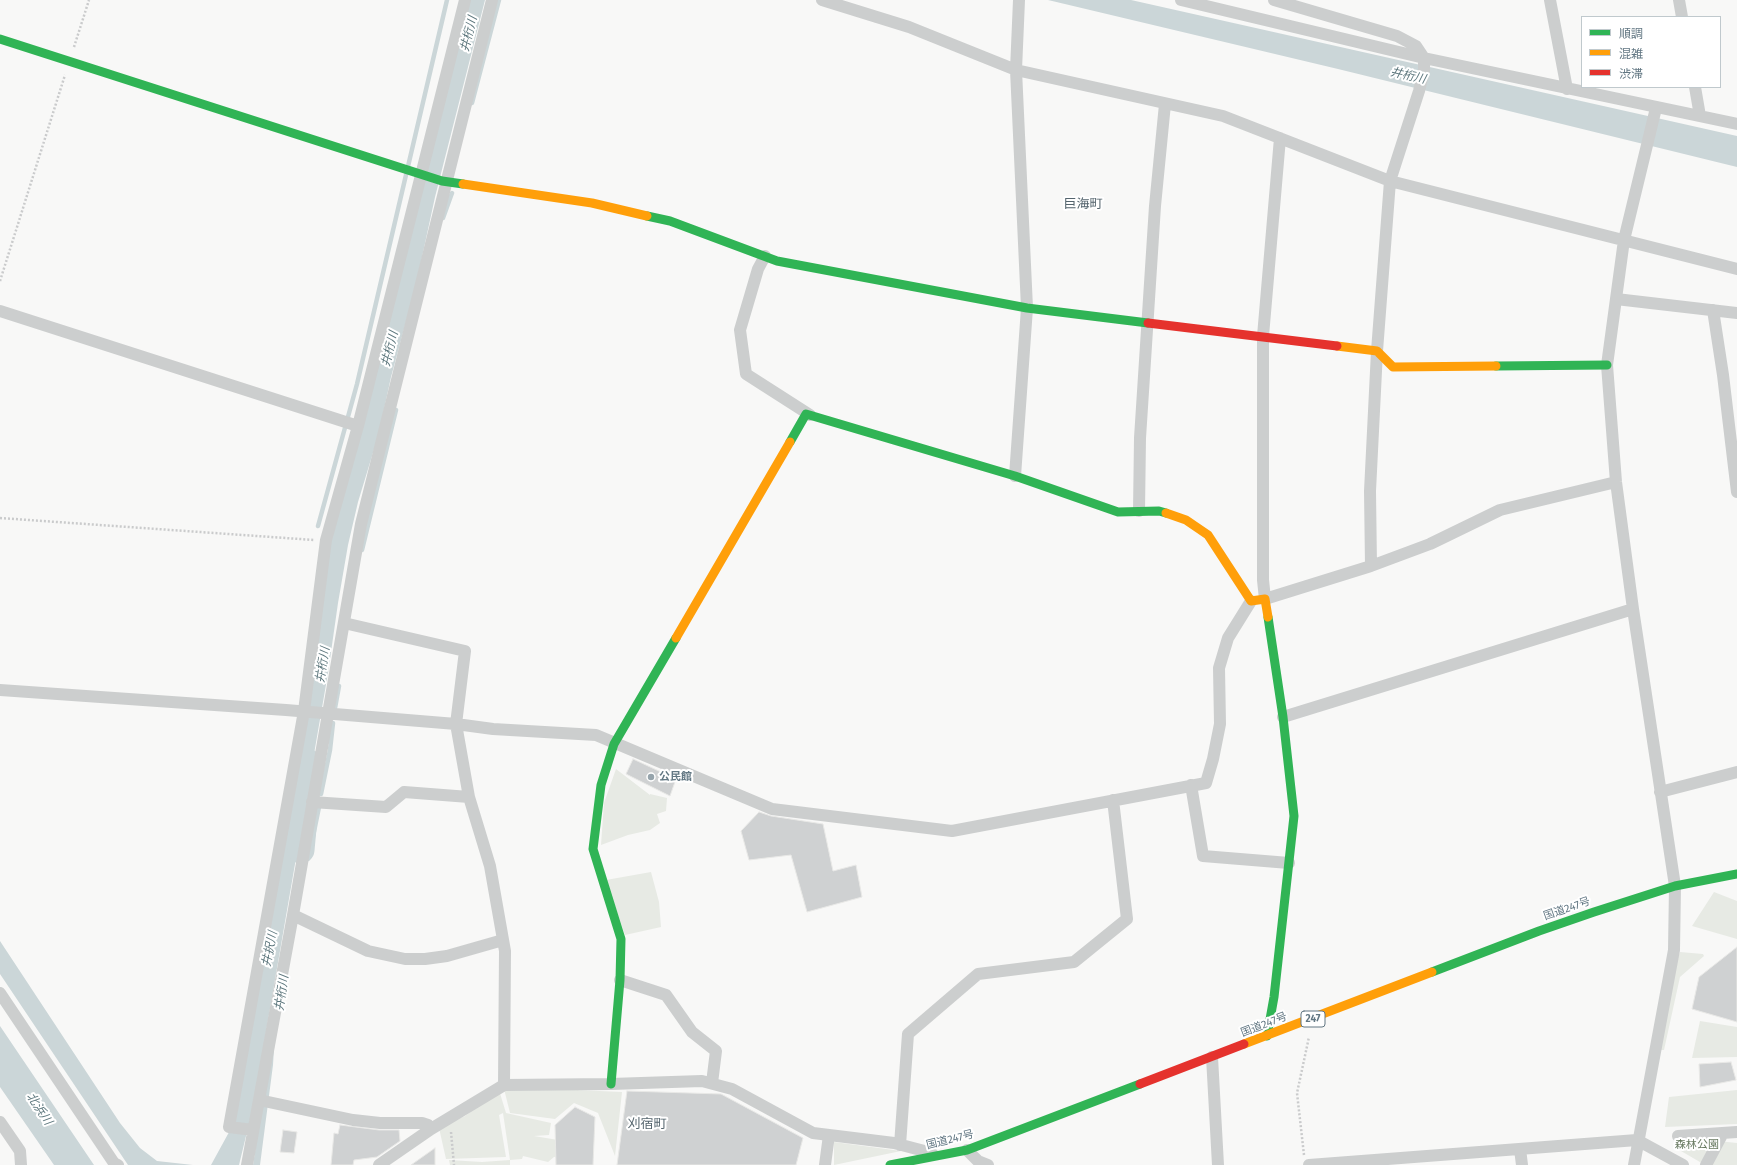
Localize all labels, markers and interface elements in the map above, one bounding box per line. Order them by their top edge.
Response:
water label: 井桁川 [458,15,480,53]
legend [1581,16,1721,88]
text: 順調 [1619,27,1643,41]
text: 混雑 [1619,47,1643,61]
water label: 井桁川 [1389,65,1427,87]
text: 渋滞 [1619,67,1643,81]
district label: 巨海町 [1064,196,1102,212]
water label: 井桁川 [379,330,401,368]
water label: 井桁川 [313,646,333,684]
place label: 公民館 [659,770,692,784]
marker: 公民館 [646,772,656,782]
street label: 国道247号 [1542,895,1592,923]
water label: 井択川 [259,930,281,968]
water label: 井桁川 [272,974,292,1012]
street label: 国道247号 [1239,1010,1289,1040]
road number: 247 [1301,1011,1325,1027]
water label: 北浜川 [23,1090,55,1128]
district label: 刈宿町 [628,1116,666,1132]
street label: 国道247号 [925,1128,975,1152]
park label: 森林公園 [1675,1138,1719,1152]

